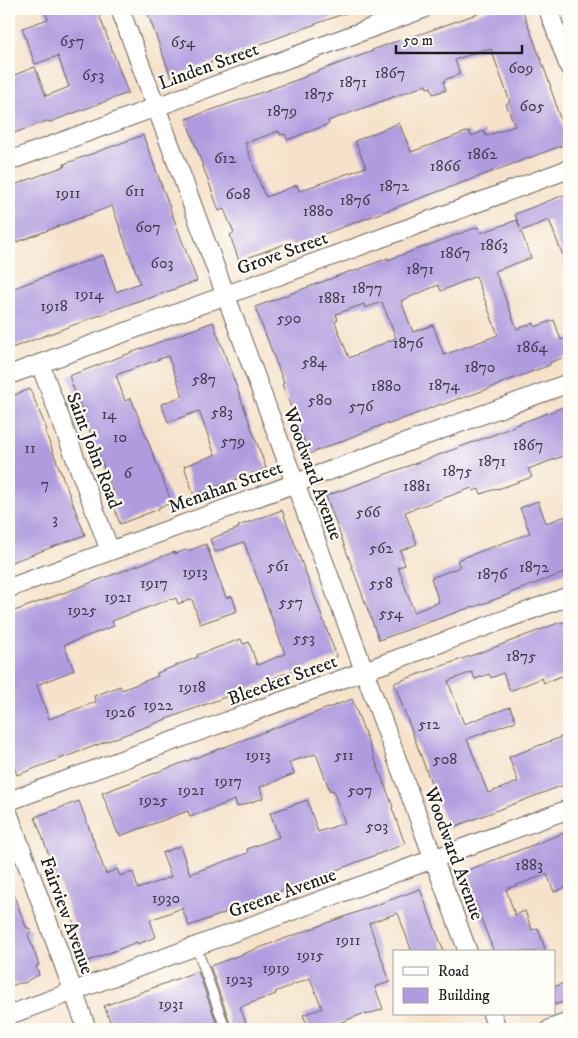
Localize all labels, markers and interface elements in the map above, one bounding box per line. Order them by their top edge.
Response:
scale bar [396,22,522,54]
house number: 657 [60,31,84,51]
text: 50 m [403,31,433,50]
house number: 654 [171,32,196,52]
street label: Linden Street [155,38,262,95]
house number: 609 [509,58,533,78]
house number: 1867 [375,63,405,83]
house number: 653 [82,65,104,85]
house number: 1871 [339,72,367,92]
house number: 1875 [304,84,334,104]
house number: 605 [520,96,544,116]
house number: 1879 [267,101,297,121]
house number: 1862 [467,144,497,164]
house number: 612 [214,148,236,168]
house number: 1866 [430,156,461,176]
house number: 1872 [379,176,409,196]
house number: 611 [125,181,145,201]
house number: 1911 [55,183,81,203]
house number: 608 [226,184,250,204]
house number: 1876 [340,190,371,210]
house number: 1880 [303,201,333,221]
house number: 607 [135,217,161,237]
street label: Grove Street [234,226,331,280]
house number: 1863 [480,235,508,255]
house number: 1867 [440,243,470,263]
house number: 603 [151,253,173,273]
house number: 1871 [406,259,434,279]
house number: 1877 [352,278,382,298]
house number: 1914 [75,284,104,304]
house number: 1881 [318,288,346,308]
house number: 1918 [40,296,68,316]
house number: 590 [277,308,301,328]
house number: 1876 [393,333,424,353]
house number: 1864 [516,337,549,357]
house number: 584 [301,352,327,372]
house number: 1870 [465,357,495,377]
house number: 587 [192,369,216,389]
house number: 1874 [428,375,460,395]
house number: 1880 [371,376,401,396]
street label: Saint John Road [61,389,126,512]
house number: 580 [308,390,332,410]
house number: 576 [349,396,374,416]
house number: 583 [211,402,233,422]
street label: Woodward Avenue [278,403,347,543]
house number: 14 [101,404,117,424]
house number: 10 [113,427,127,447]
house number: 579 [221,431,245,451]
house number: 1867 [513,435,543,455]
house number: 11 [24,438,36,458]
house number: 1871 [478,451,506,471]
street label: Menahan Street [165,456,286,519]
house number: 1875 [442,461,472,481]
house number: 6 [124,463,133,483]
house number: 7 [41,474,49,494]
house number: 1881 [403,476,431,496]
house number: 566 [356,502,381,522]
house number: 3 [52,509,58,529]
house number: 562 [369,538,393,558]
house number: 561 [267,556,289,576]
house number: 1872 [519,557,549,577]
house number: 1913 [182,562,208,582]
house number: 1876 [477,564,508,584]
house number: 1917 [140,573,168,593]
house number: 558 [369,573,393,593]
house number: 1921 [104,587,132,607]
house number: 557 [279,592,303,612]
house number: 1925 [67,600,97,620]
house number: 554 [379,603,404,623]
house number: 553 [293,628,315,648]
house number: 1875 [506,646,536,666]
street label: Bleecker Street [225,650,340,711]
house number: 1918 [178,677,206,697]
house number: 1922 [143,695,173,715]
house number: 1926 [105,702,136,722]
house number: 512 [418,714,440,734]
house number: 1913 [245,745,271,765]
house number: 511 [334,745,354,765]
house number: 508 [433,749,457,769]
house number: 1917 [214,771,242,791]
house number: 1921 [177,780,205,800]
house number: 507 [348,780,373,800]
street label: Woodward Avenue [419,783,488,923]
house number: 1925 [138,790,168,810]
house number: 503 [366,816,388,836]
street label: Fairview Avenue [35,854,99,978]
house number: 1883 [515,855,543,875]
street label: Greene Avenue [226,863,340,923]
house number: 1930 [152,888,180,908]
house number: 1911 [335,930,361,950]
house number: 1915 [296,945,324,965]
legend [393,950,556,1016]
house number: 1919 [262,958,290,978]
text: Road [438,962,470,981]
house number: 1923 [225,969,253,989]
text: Building [438,986,490,1005]
house number: 1931 [158,994,184,1014]

